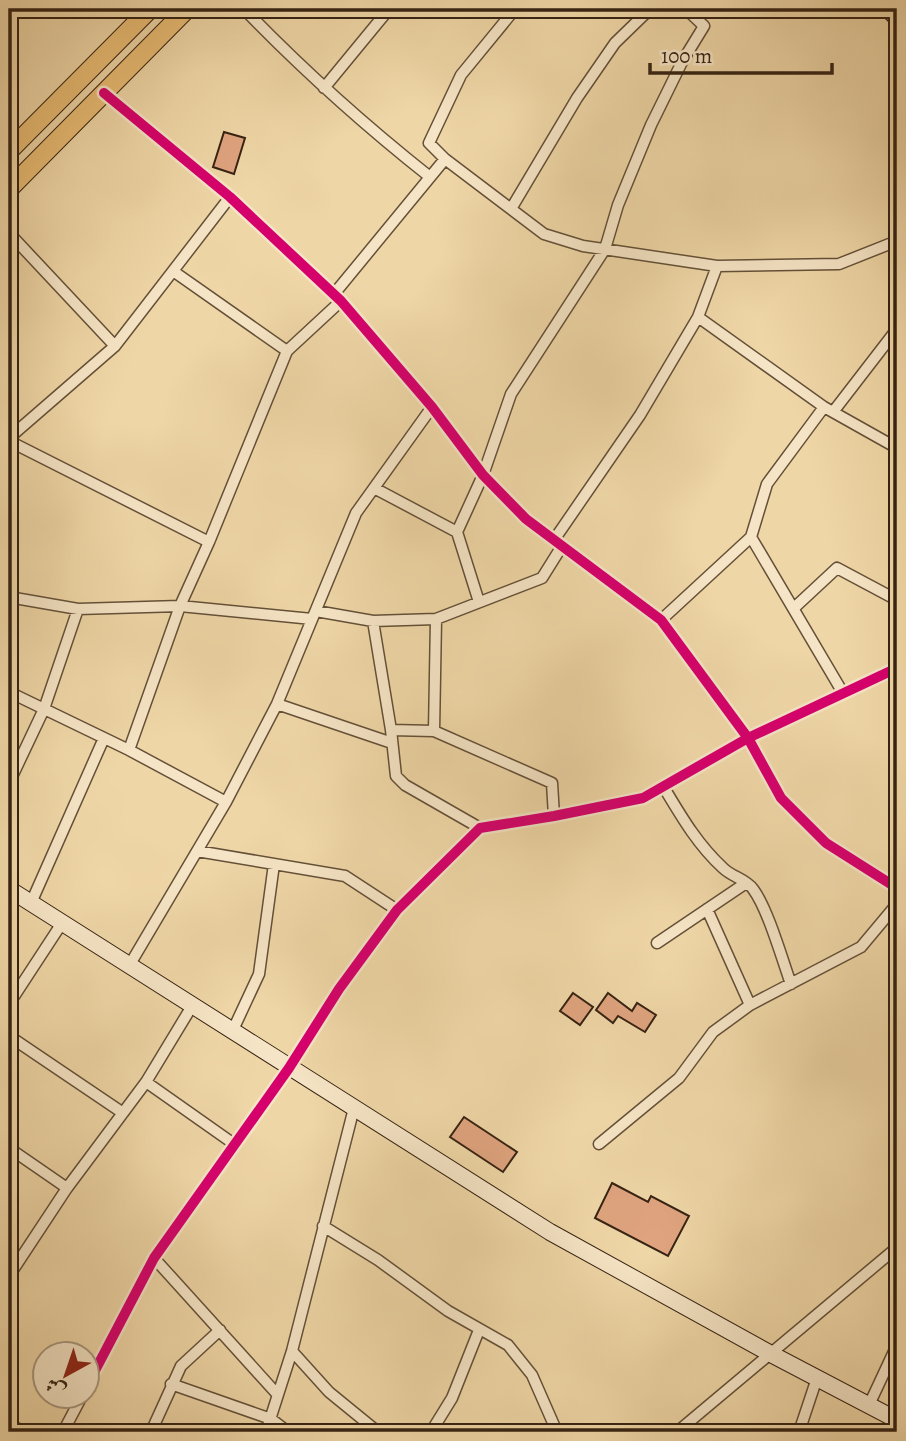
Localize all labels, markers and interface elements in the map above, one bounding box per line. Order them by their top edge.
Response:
scale bar [650,32,832,76]
text: 100 m [661,42,712,70]
north arrow [32,1340,102,1410]
text: ش [40,1371,71,1403]

